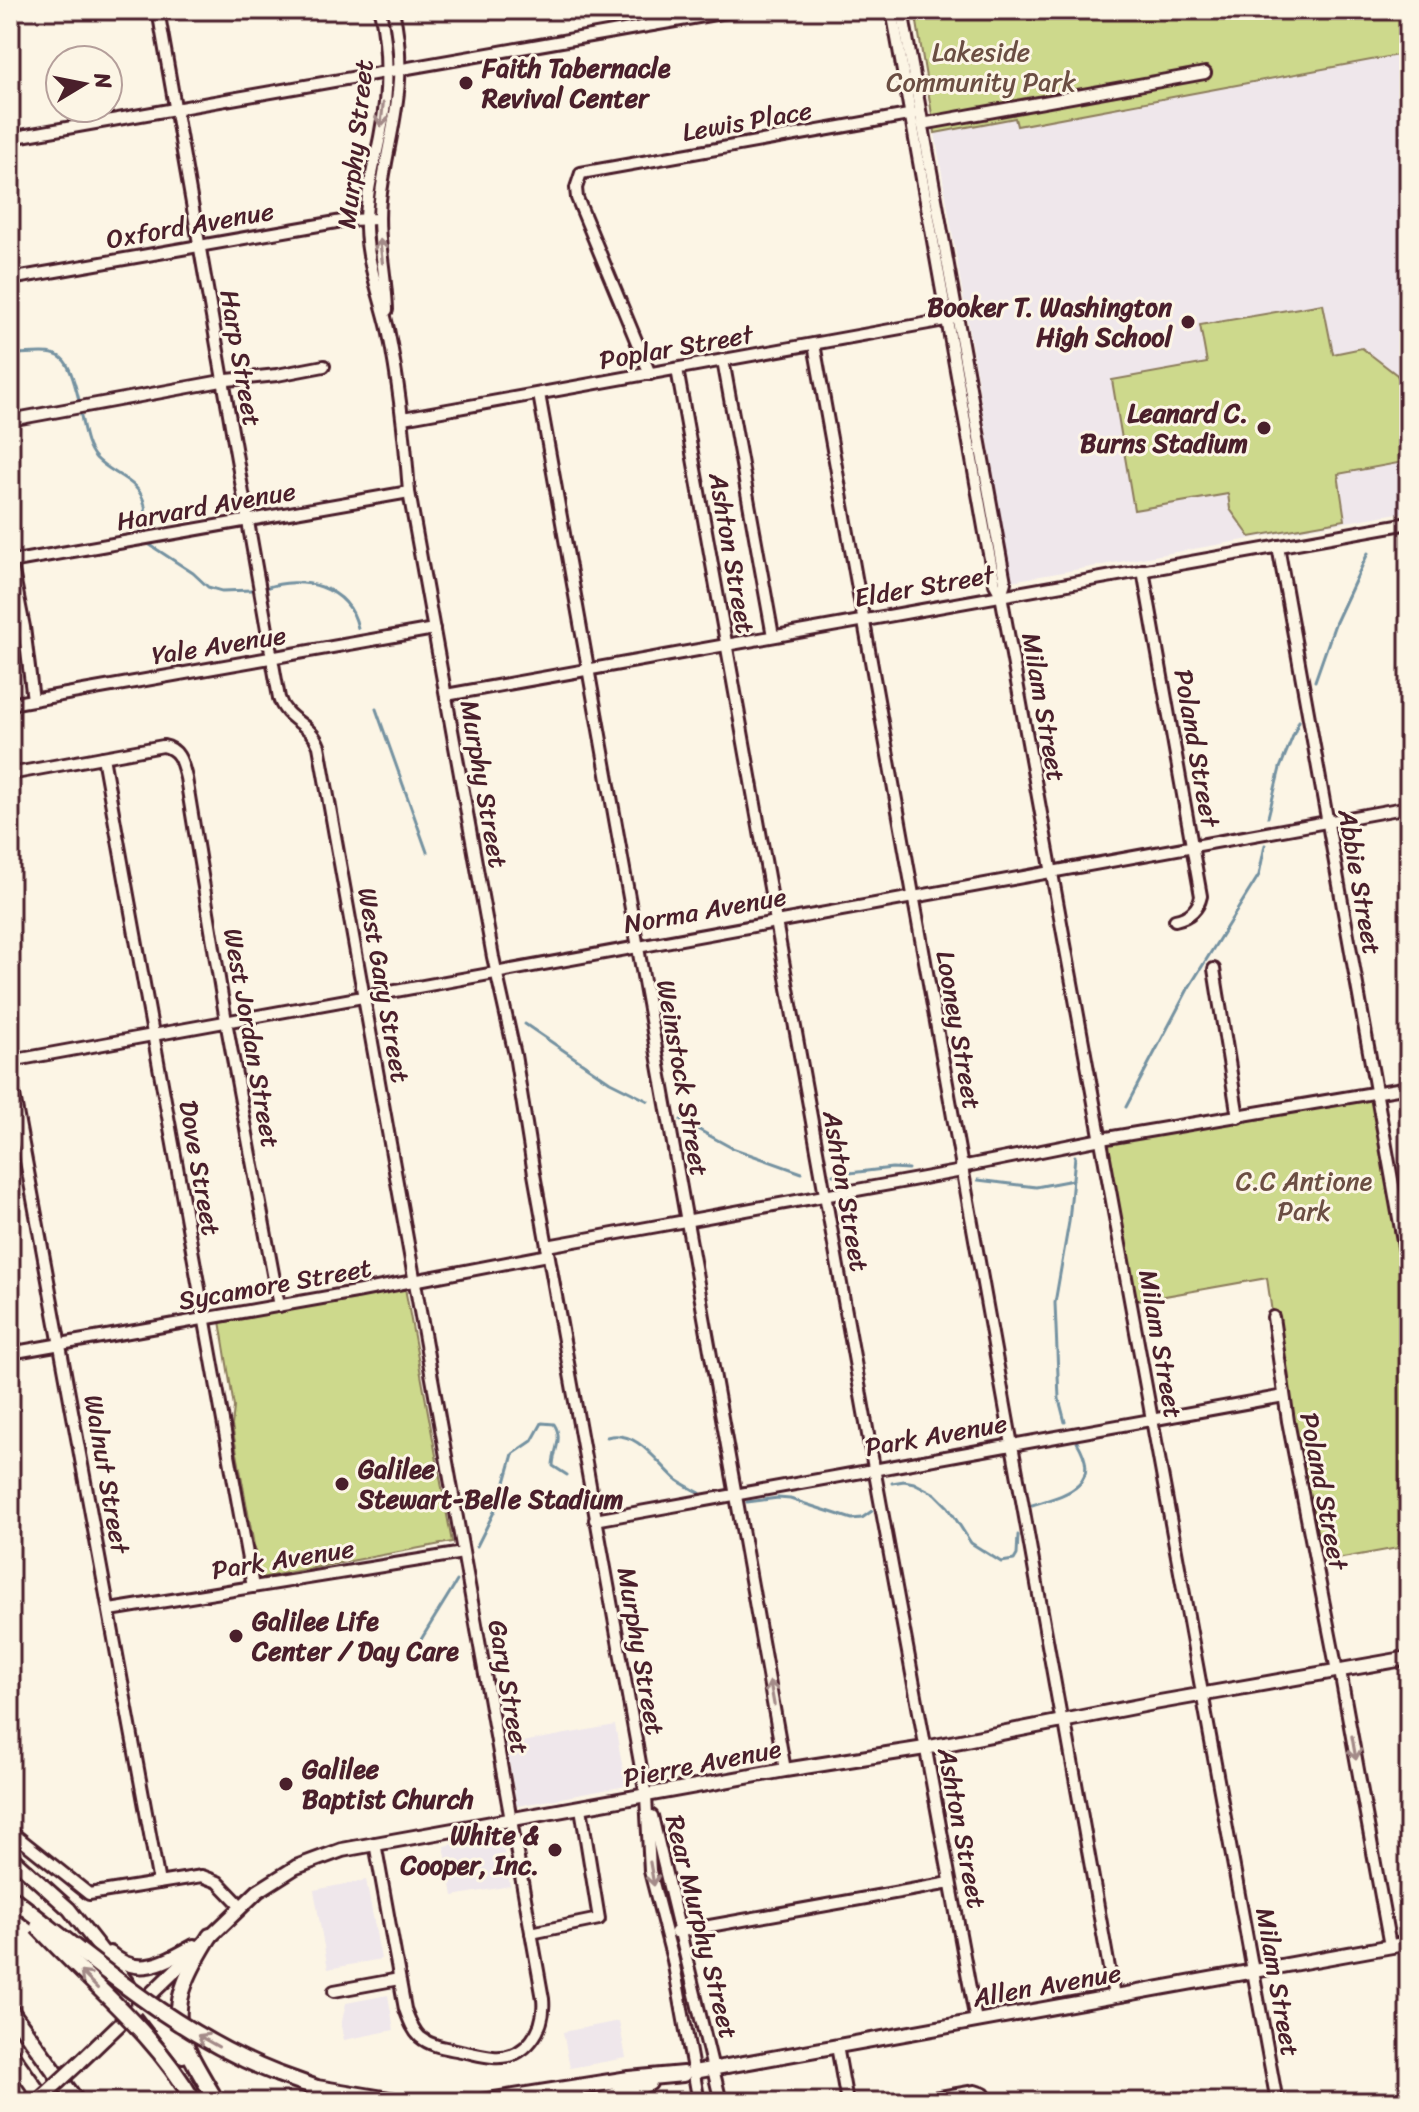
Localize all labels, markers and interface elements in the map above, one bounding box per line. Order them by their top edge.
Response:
park label: Lakeside Community Park [886,29,1076,105]
north arrow [44,44,124,124]
place label: Faith Tabernacle Revival Center [481,45,671,121]
street label: Murphy Street [323,57,387,231]
text: N [83,69,124,92]
marker: Faith Tabernacle Revival Center [457,74,475,92]
street label: Lewis Place [678,87,816,155]
one-way arrow [375,101,390,128]
street label: Oxford Avenue [102,188,278,262]
one-way arrow [373,239,388,264]
place label: Booker T. Washington High School [927,284,1174,360]
street label: Harp Street [206,286,276,430]
street label: Poplar Street [596,311,758,383]
marker: Booker T. Washington High School [1179,313,1197,331]
place label: Leanard C. Burns Stadium [1080,390,1248,466]
marker: Leanard C. Burns Stadium [1255,419,1273,437]
street label: Harvard Avenue [113,468,299,544]
street label: Ashton Street [695,468,769,637]
street label: Elder Street [851,551,999,621]
street label: Yale Avenue [149,612,289,678]
street label: Milam Street [1008,629,1080,785]
street label: Poland Street [1161,665,1234,832]
street label: Murphy Street [447,696,521,872]
street label: Abbie Street [1324,805,1395,959]
street label: Norma Avenue [620,873,790,947]
street label: West Gary Street [344,884,424,1086]
street label: West Jordan Street [210,924,294,1152]
street label: Looney Street [922,947,996,1113]
street label: Weinstock Street [643,976,723,1180]
street label: Dove Street [165,1097,235,1239]
street label: Ashton Street [809,1106,883,1275]
park label: C.C Antione Park [1236,1158,1373,1234]
street label: Sycamore Street [175,1244,375,1324]
street label: Milam Street [1125,1266,1197,1422]
street label: Walnut Street [70,1391,144,1558]
street label: Park Avenue [861,1400,1011,1470]
street label: Poland Street [1286,1408,1362,1575]
place label: Galilee Stewart-Belle Stadium [357,1446,624,1522]
marker: Galilee Stewart-Belle Stadium [333,1475,351,1493]
street label: Park Avenue [208,1525,358,1593]
street label: Murphy Street [604,1563,678,1739]
place label: Galilee Life Center / Day Care [251,1598,459,1674]
street label: Gary Street [475,1616,543,1758]
marker: Galilee Life Center / Day Care [227,1627,245,1645]
one-way arrow [763,1681,778,1706]
street label: Pierre Avenue [619,1725,785,1801]
one-way arrow [1347,1734,1362,1760]
street label: Ashton Street [924,1743,1000,1912]
place label: Galilee Baptist Church [302,1746,474,1822]
marker: Galilee Baptist Church [277,1775,295,1793]
street label: Rear Murphy Street [652,1810,752,2044]
place label: White & Cooper, Inc. [399,1812,540,1888]
marker: White & Cooper, Inc. [546,1841,564,1859]
one-way arrow [645,1860,660,1886]
street label: Milam Street [1242,1904,1314,2060]
street label: Allen Avenue [968,1949,1125,2021]
one-way arrow [80,1971,99,1990]
one-way arrow [197,2033,220,2049]

